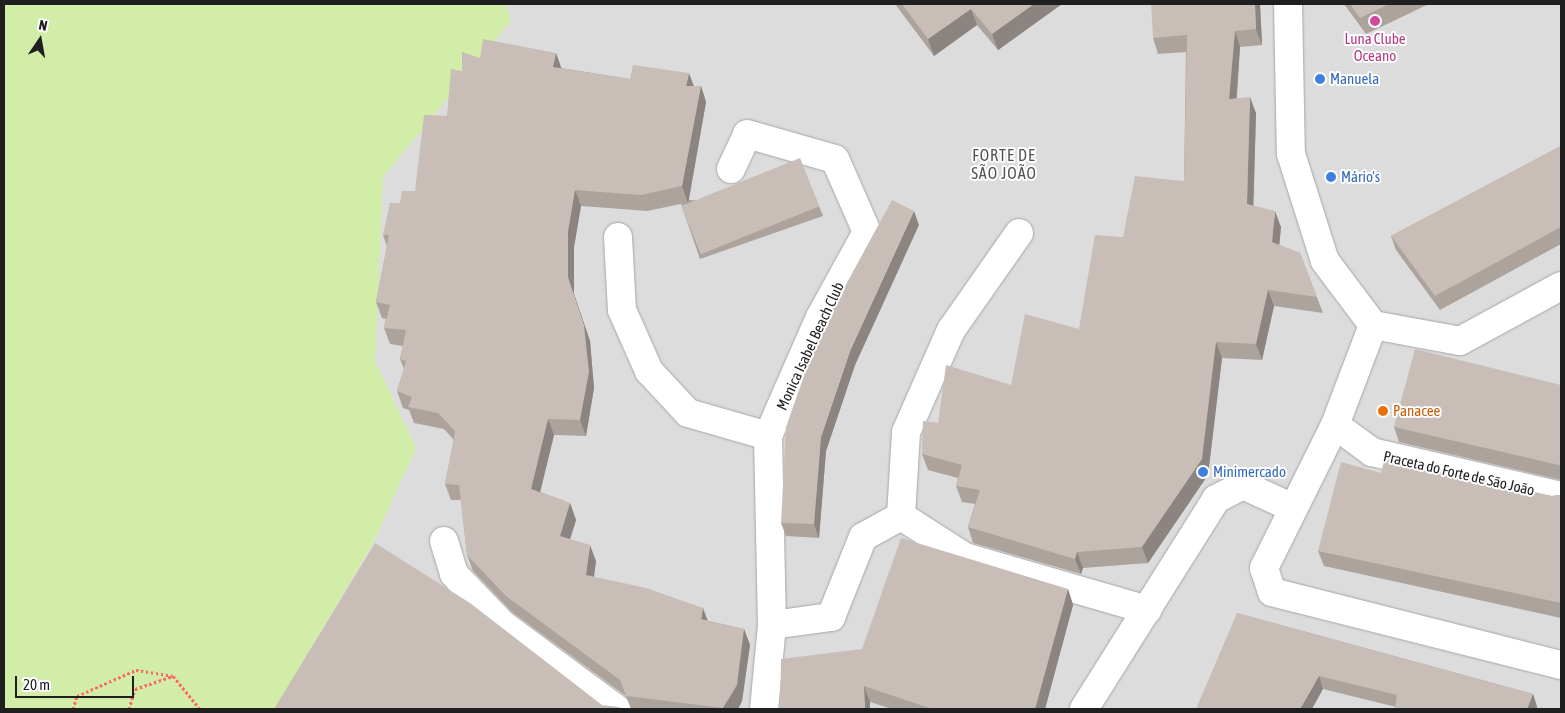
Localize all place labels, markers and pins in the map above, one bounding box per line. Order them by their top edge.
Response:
marker: Luna Clube Oceano [1369,15,1381,27]
place label: Luna Clube Oceano [1344,29,1406,64]
place label: Manuela [1330,70,1379,88]
marker: Manuela [1314,73,1326,85]
place label: Mário's [1341,168,1380,186]
marker: Mário's [1325,171,1337,183]
place label: Panacee [1393,402,1440,420]
marker: Panacee [1377,405,1389,417]
place label: Minimercado [1213,463,1286,481]
marker: Minimercado [1197,466,1209,478]

